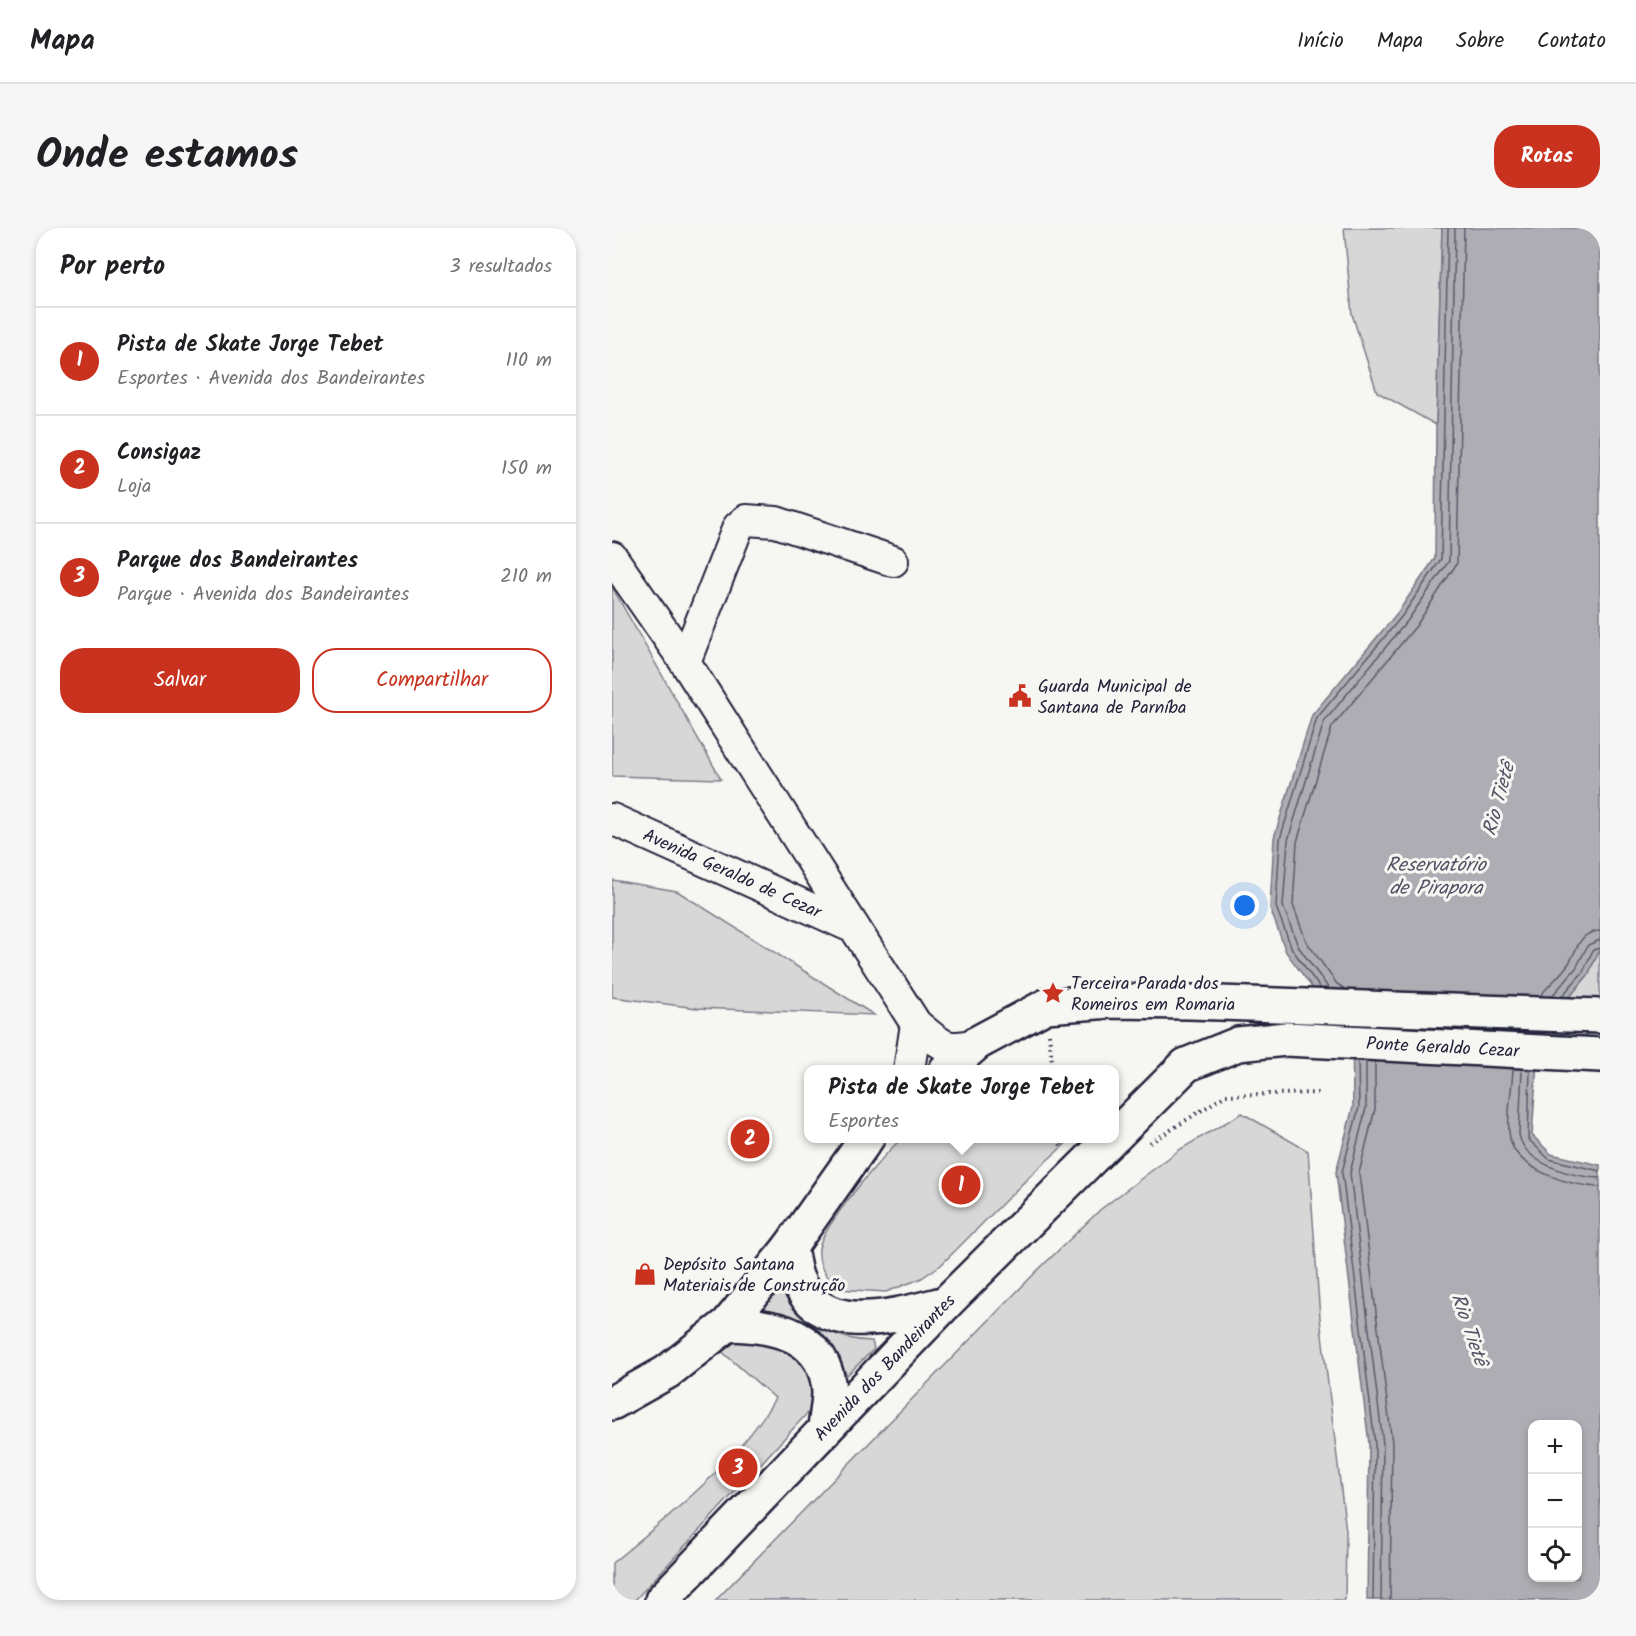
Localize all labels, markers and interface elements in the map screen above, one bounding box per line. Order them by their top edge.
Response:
text: Mapa [30,19,95,64]
text: Início [1297,25,1344,58]
text: Mapa [1377,25,1423,58]
text: Sobre [1456,25,1504,58]
text: Contato [1537,25,1606,58]
text: Onde estamos [36,123,298,190]
button: Rotas [1494,125,1600,188]
text: Por perto [60,246,165,288]
text: 3 resultados [449,251,552,283]
text: Pista de Skate Jorge Tebet [117,328,383,363]
text: 1 [76,345,83,377]
text: 110 m [506,345,552,377]
text: Esportes · Avenida dos Bandeirantes [117,363,425,395]
text: Consigaz [117,436,201,471]
text: 2 [74,453,85,485]
text: 150 m [501,453,552,485]
text: Loja [117,471,151,503]
text: Parque dos Bandeirantes [117,544,358,579]
text: 3 [74,561,85,593]
text: 210 m [500,561,552,593]
text: Parque · Avenida dos Bandeirantes [117,579,409,611]
button: Salvar [60,648,300,713]
button: Compartilhar [312,648,552,713]
place label: Guarda Municipal de Santana de Parníba [1038,673,1192,723]
public building icon: Guarda Municipal de Santana de Parníba [1007,683,1033,709]
water label: Rio Tietê [1475,756,1526,840]
street label: Avenida Geraldo de Cezar [638,822,827,928]
water label: Reservatório de Pirapora [1386,850,1488,905]
your location [1230,891,1259,920]
place label: Terceira Parada dos Romeiros em Romaria [1071,970,1235,1020]
place icon: Terceira Parada dos Romeiros em Romaria [1040,980,1066,1006]
street label: Ponte Geraldo Cezar [1365,1030,1521,1067]
popup [804,1065,1119,1143]
text: Pista de Skate Jorge Tebet [828,1071,1095,1106]
text: Esportes [828,1106,899,1138]
pin: 2 [730,1116,770,1162]
pin: 1 [942,1162,980,1208]
place label: Depósito Santana Materiais de Construção [663,1251,845,1301]
shop icon: Depósito Santana Materiais de Construção [632,1261,658,1287]
street label: Avenida dos Bandeirantes [808,1288,964,1449]
water label: Rio Tietê [1441,1289,1496,1373]
map controls [1528,1420,1582,1582]
button: + [1528,1420,1582,1474]
pin: 3 [718,1446,758,1490]
button: − [1528,1474,1582,1528]
button: locate [1528,1528,1582,1582]

